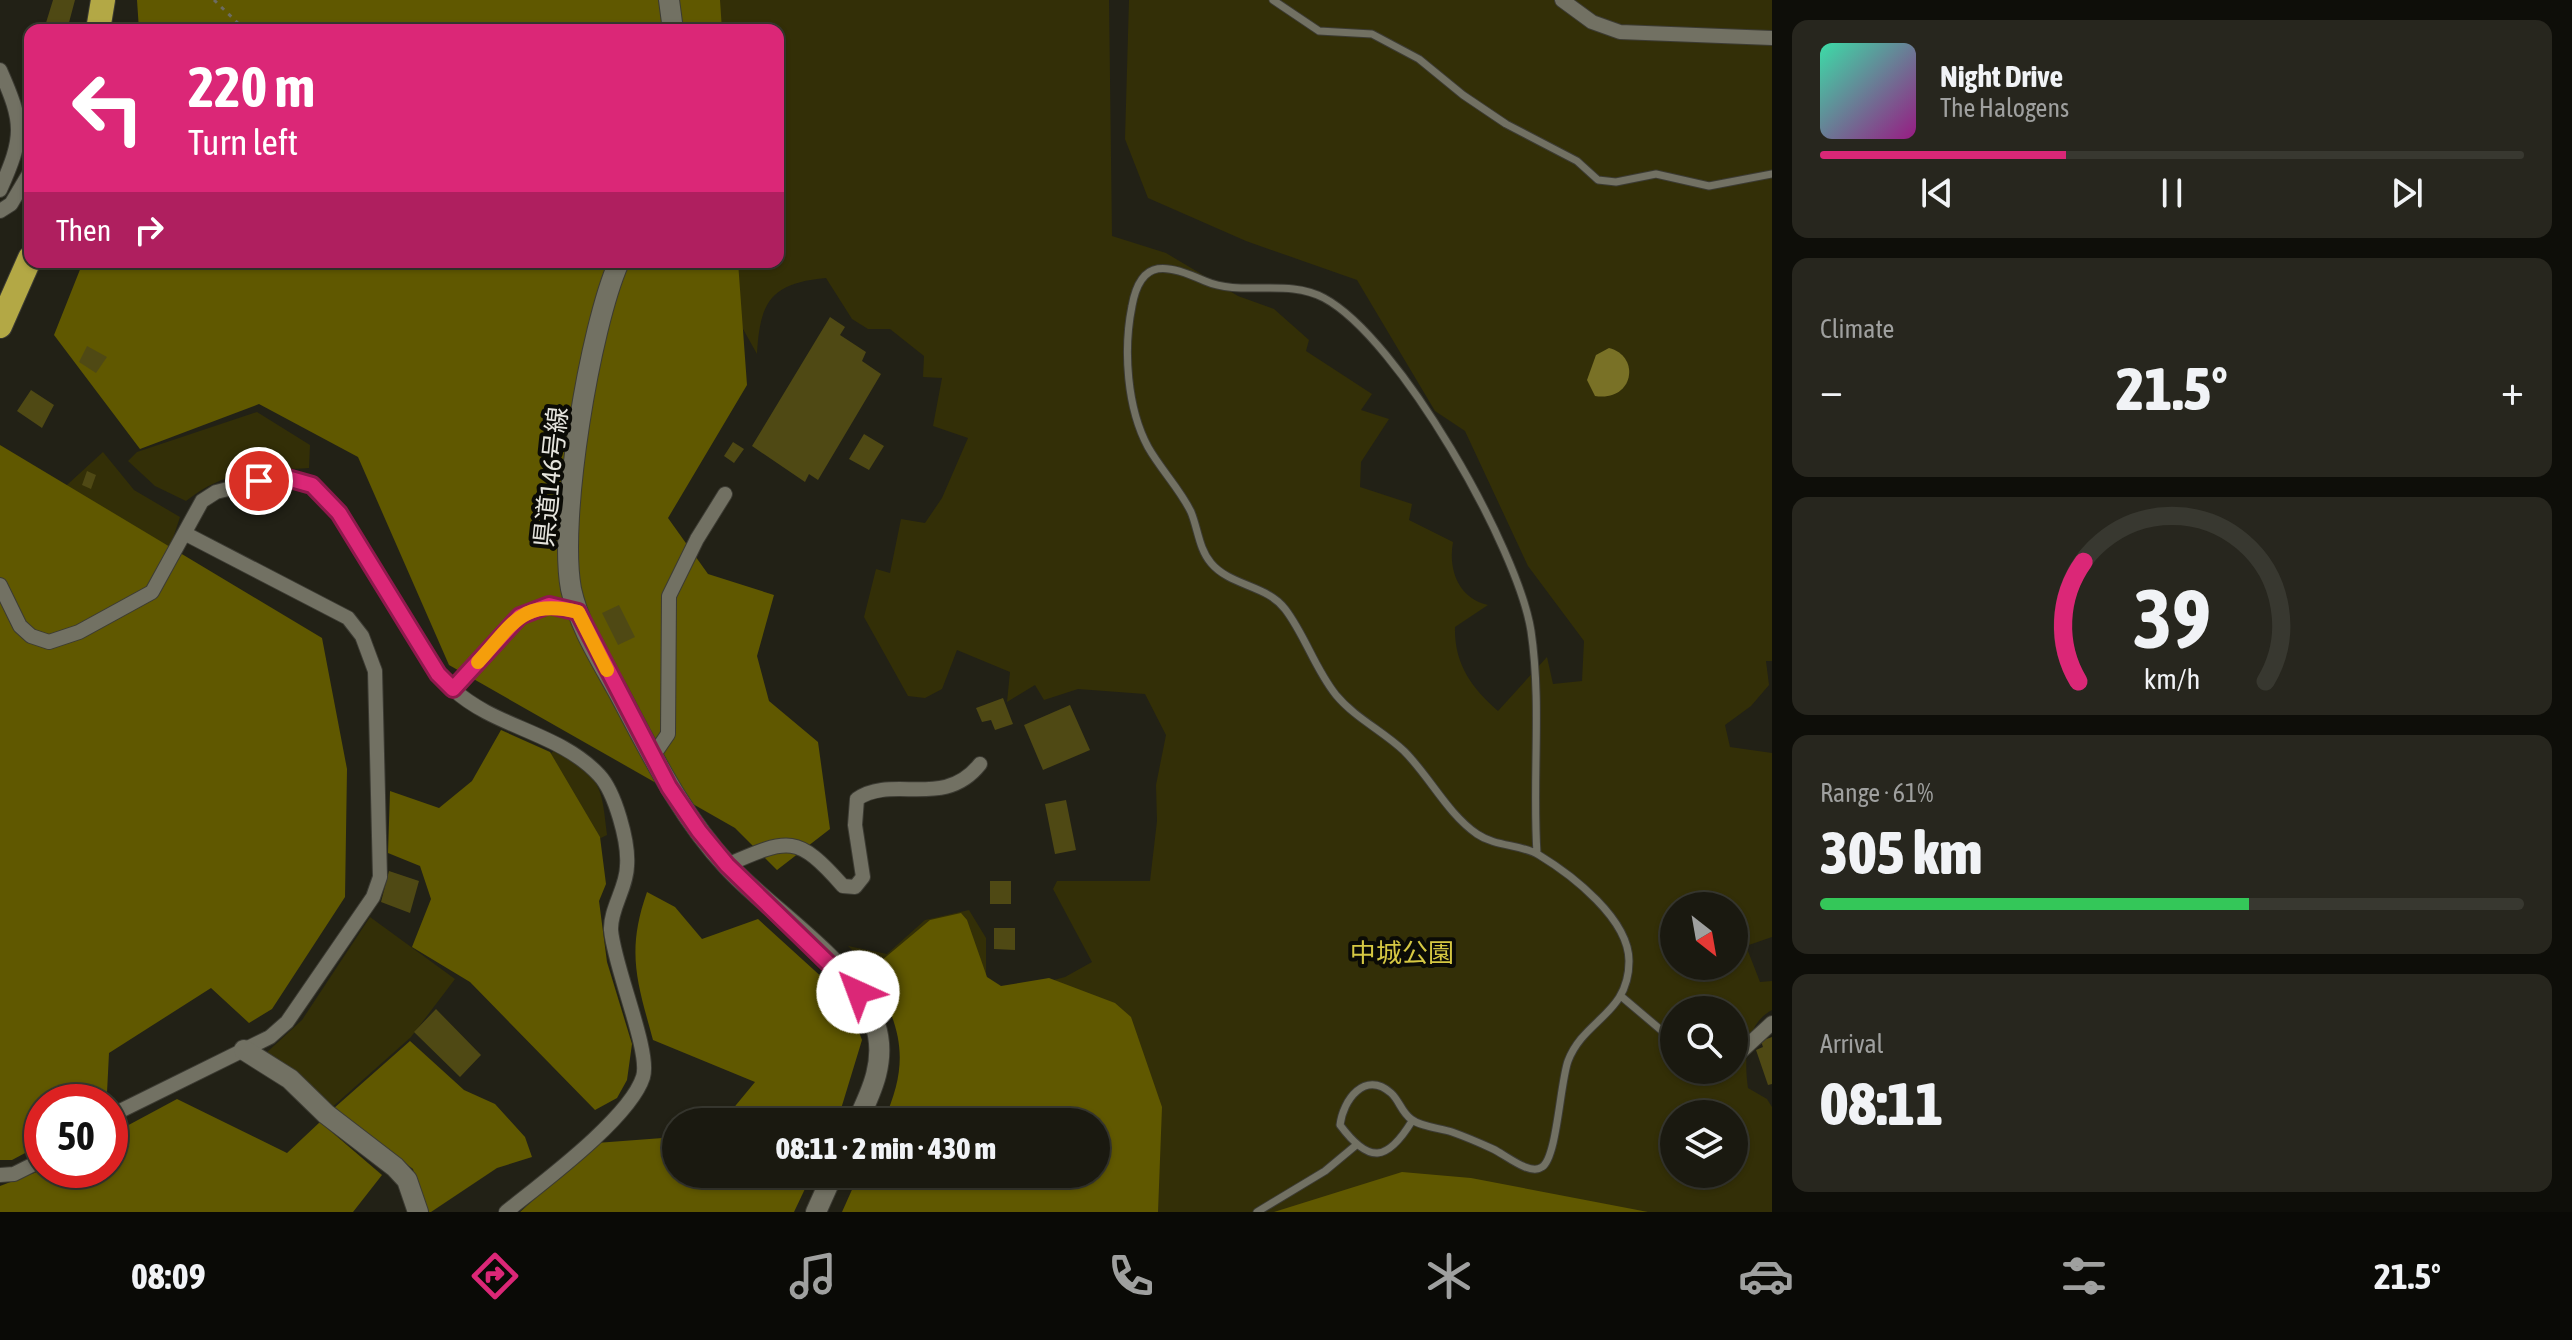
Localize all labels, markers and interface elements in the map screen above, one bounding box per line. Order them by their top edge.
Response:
text: 220 m [188,55,315,119]
icon: left [56,56,160,160]
text: Night Drive [1940,59,2063,93]
text: The Halogens [1940,93,2069,123]
text: Turn left [188,121,298,163]
icon: previous [1915,171,1959,215]
icon: pause [2150,171,2194,215]
icon: next [2385,171,2429,215]
icon: right [127,208,171,252]
text: Then [56,213,111,247]
text: Climate [1820,314,1894,344]
text: 21.5° [2116,354,2228,423]
text: − [1820,364,1843,414]
text: + [2501,364,2524,414]
street label: 県道146号線 [529,405,573,549]
pin [225,447,293,515]
icon: arrive [237,459,281,503]
text: 39 [2133,570,2211,666]
text: km/h [2144,662,2200,695]
text: Range · 61% [1820,778,1933,808]
text: 305 km [1820,818,1982,887]
north arrow [1660,892,1748,980]
map controls [1660,892,1748,1188]
park label: 中城公園 [1350,938,1454,968]
position arrow [816,950,900,1034]
button: search [1660,996,1748,1084]
text: Arrival [1820,1029,1884,1059]
text: 08:11 [1820,1069,1943,1138]
speed limit sign: 50 [24,1084,128,1188]
button: layers [1660,1100,1748,1188]
text: 08:11 · 2 min · 430 m [776,1131,996,1165]
icon: directions [467,1248,523,1304]
icon: music [785,1248,841,1304]
icon: phone [1103,1248,1159,1304]
icon: climate [1421,1248,1477,1304]
icon: car [1738,1248,1794,1304]
icon: filters [2056,1248,2112,1304]
text: 08:09 [131,1255,206,1297]
text: 21.5° [2374,1255,2441,1297]

